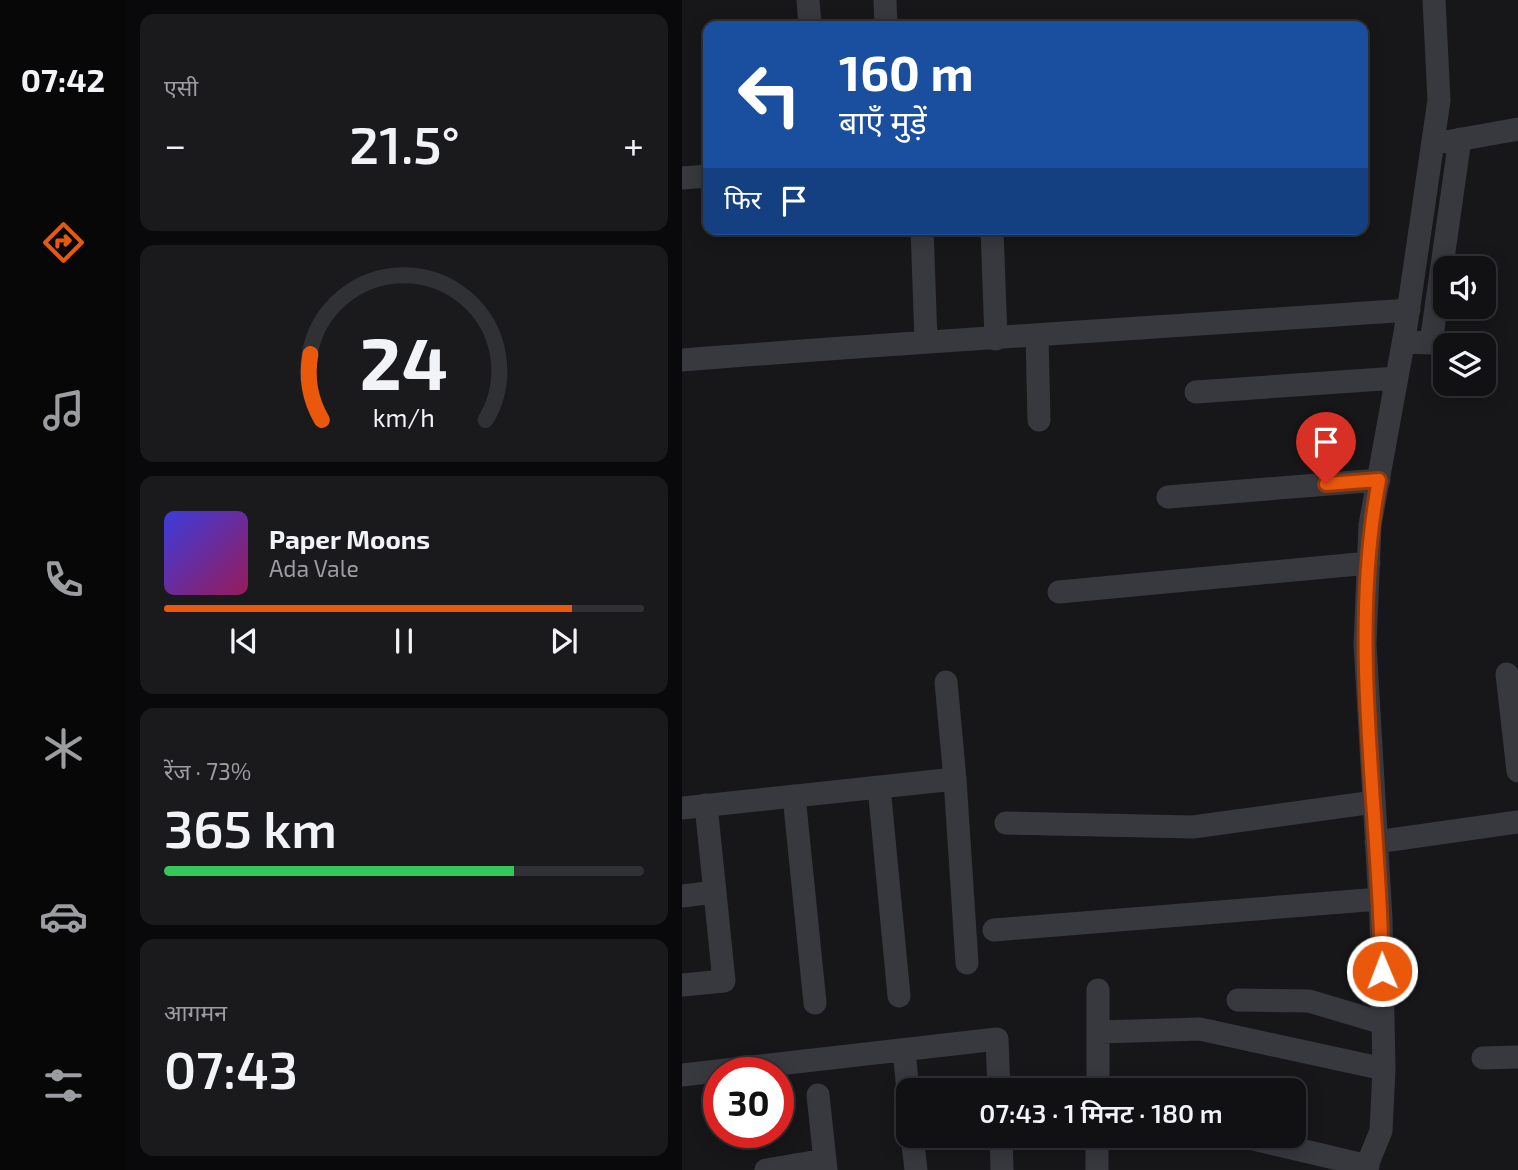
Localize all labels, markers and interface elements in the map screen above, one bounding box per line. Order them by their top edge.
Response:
text: 160 m [839,42,974,101]
icon: left [724,49,815,140]
text: 07:42 [21,60,105,98]
text: एसी [164,73,198,101]
text: बाएँ मुड़ें [839,102,927,140]
text: 21.5° [349,112,460,174]
text: − [164,121,186,167]
text: + [623,121,644,167]
icon: arrive [775,182,813,220]
text: फिर [724,183,761,214]
icon: directions [39,218,88,267]
map controls [1433,256,1496,396]
button: sound [1433,256,1496,319]
text: 24 [360,317,448,405]
button: layers [1433,333,1496,396]
icon: music [39,386,88,435]
text: km/h [373,402,435,432]
pin [1296,412,1356,484]
icon: arrive [1307,423,1345,461]
text: Paper Moons [269,523,430,554]
text: Ada Vale [269,554,359,582]
icon: phone [39,555,88,604]
icon: previous [225,622,263,660]
icon: pause [385,622,423,660]
icon: next [545,622,583,660]
icon: climate [39,724,88,773]
text: रेंज · 73% [164,757,251,785]
text: 365 km [164,796,337,858]
icon: car [39,892,88,941]
position arrow [1345,934,1419,1008]
text: आगमन [164,998,227,1026]
text: 07:43 [164,1037,298,1099]
speed limit sign: 30 [703,1057,794,1148]
icon: filters [39,1061,88,1110]
text: 07:43 · 1 मिनट · 180 m [979,1097,1223,1128]

